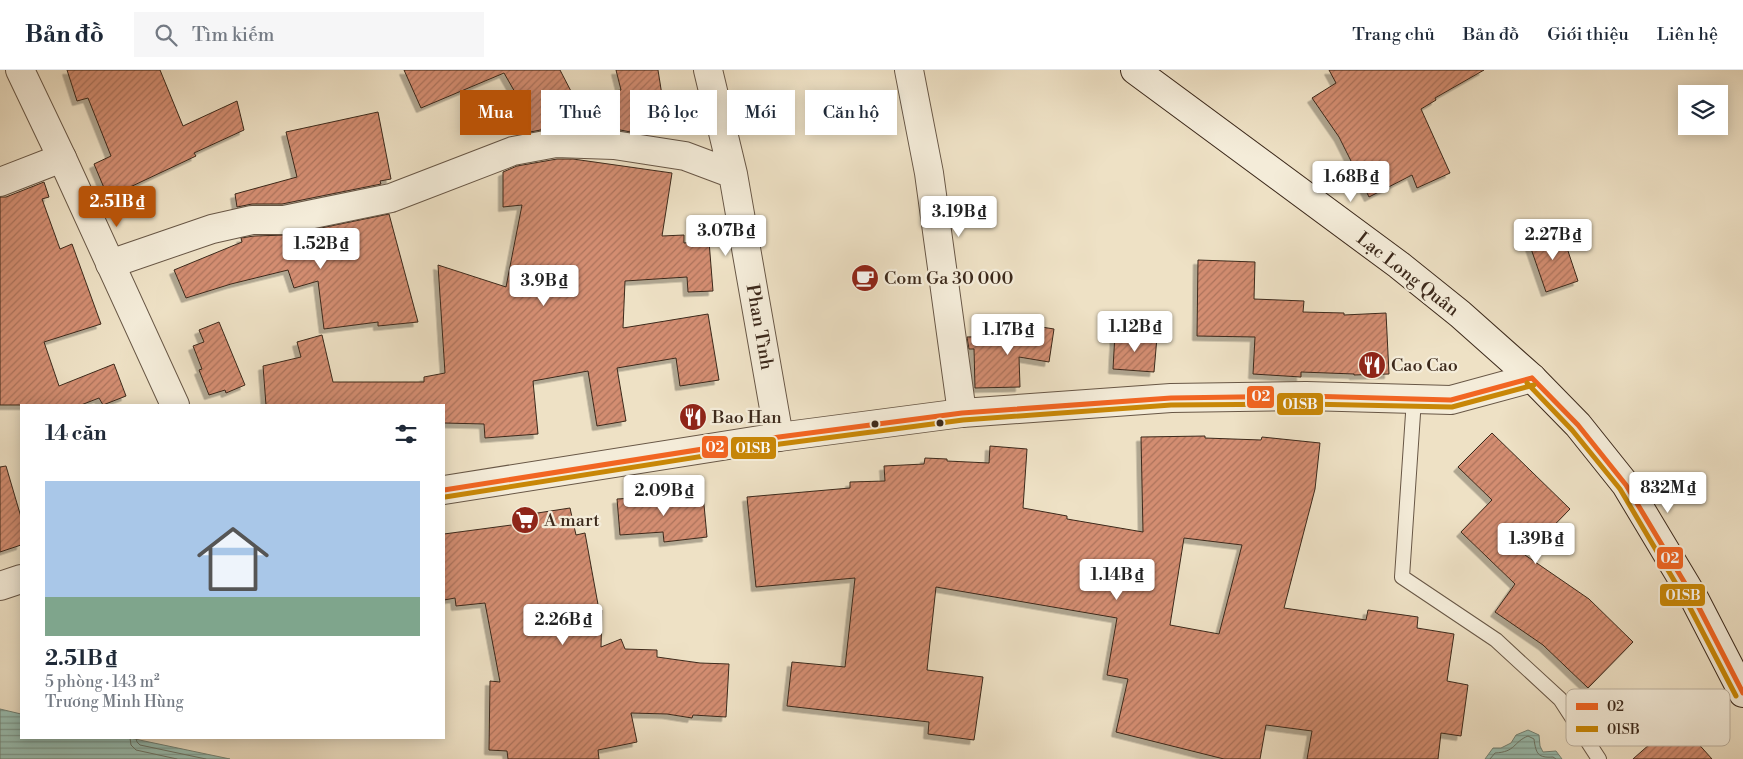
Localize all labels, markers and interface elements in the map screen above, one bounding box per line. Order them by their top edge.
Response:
search box [134,12,484,57]
text: Bản đồ [25,20,104,50]
icon: search [152,21,180,49]
text: Tìm kiếm [192,23,274,47]
text: Trang chủ [1352,23,1435,46]
text: Bản đồ [1463,23,1519,46]
text: Giới thiệu [1547,23,1629,46]
text: Liên hệ [1657,23,1718,46]
map controls [1678,85,1728,135]
button: layers [1678,85,1728,135]
chip: Mua [460,90,531,135]
chip: Thuê [541,90,620,135]
chip: Bộ lọc [630,90,717,135]
chip: Mới [727,90,795,135]
chip: Căn hộ [805,90,897,135]
pin: 1.68B ₫ [1305,160,1397,203]
text: 1.68B ₫ [1323,167,1379,187]
pin: 2.51B ₫ [71,186,163,228]
text: 2.51B ₫ [90,192,144,212]
pin: 3.19B ₫ [913,196,1005,238]
text: 3.19B ₫ [932,202,986,222]
pin: 3.07B ₫ [680,214,772,257]
pin: 2.27B ₫ [1507,218,1599,261]
text: 3.07B ₫ [697,221,755,241]
text: 2.27B ₫ [1525,225,1581,245]
street label: Lạc Long Quân [1352,227,1464,322]
pin: 1.52B ₫ [275,228,367,270]
text: 1.52B ₫ [294,234,348,254]
cafe icon: Com Ga 30 000 [850,263,880,293]
pin: 3.9B ₫ [503,264,585,307]
place label: Com Ga 30 000 [884,267,1013,290]
text: 3.9B ₫ [521,271,567,291]
street label: Phan Tình [741,282,778,372]
pin: 1.12B ₫ [1089,310,1181,353]
pin: 1.17B ₫ [962,314,1054,356]
text: 1.12B ₫ [1108,317,1162,337]
text: 1.17B ₫ [982,320,1034,340]
restaurant icon: Cao Cao [1357,350,1387,380]
place label: Cao Cao [1391,354,1458,377]
line badge: 02 [1246,385,1275,409]
text: 02 [1252,388,1271,406]
line badge: 01SB [1276,392,1324,416]
text: 01SB [1283,396,1317,414]
restaurant icon: Bao Han [678,402,708,432]
place label: Bao Han [711,406,782,429]
unlabelled marker [935,418,945,428]
unlabelled marker [870,419,880,429]
icon: filters [392,420,420,448]
text: 14 căn [45,421,107,447]
line badge: 02 [701,435,729,459]
line badge: 01SB [730,436,777,460]
text: 02 [706,439,725,457]
text: 01SB [736,440,770,458]
pin: 832M ₫ [1627,472,1709,514]
pin: 2.09B ₫ [618,474,710,517]
text: 832M ₫ [1640,478,1696,498]
text: 2.09B ₫ [635,481,693,501]
supermarket icon: A mart [510,505,540,535]
place label: A mart [543,509,600,532]
icon: home [188,514,278,604]
pin: 1.39B ₫ [1490,522,1582,565]
text: 1.39B ₫ [1509,529,1563,549]
line badge: 02 [1656,546,1684,570]
text: 02 [1661,550,1680,568]
pin: 1.14B ₫ [1071,558,1163,601]
text: 1.14B ₫ [1091,565,1143,585]
line badge: 01SB [1659,583,1706,607]
text: 01SB [1666,587,1700,605]
pin: 2.26B ₫ [517,604,609,646]
text: 2.26B ₫ [534,610,592,630]
text: 2.51B ₫ [45,646,117,672]
text: 5 phòng · 143 m² [45,672,159,692]
legend [1566,689,1730,746]
text: Trương Minh Hùng [45,692,184,712]
text: 02 [1607,698,1624,716]
text: 01SB [1607,721,1640,739]

